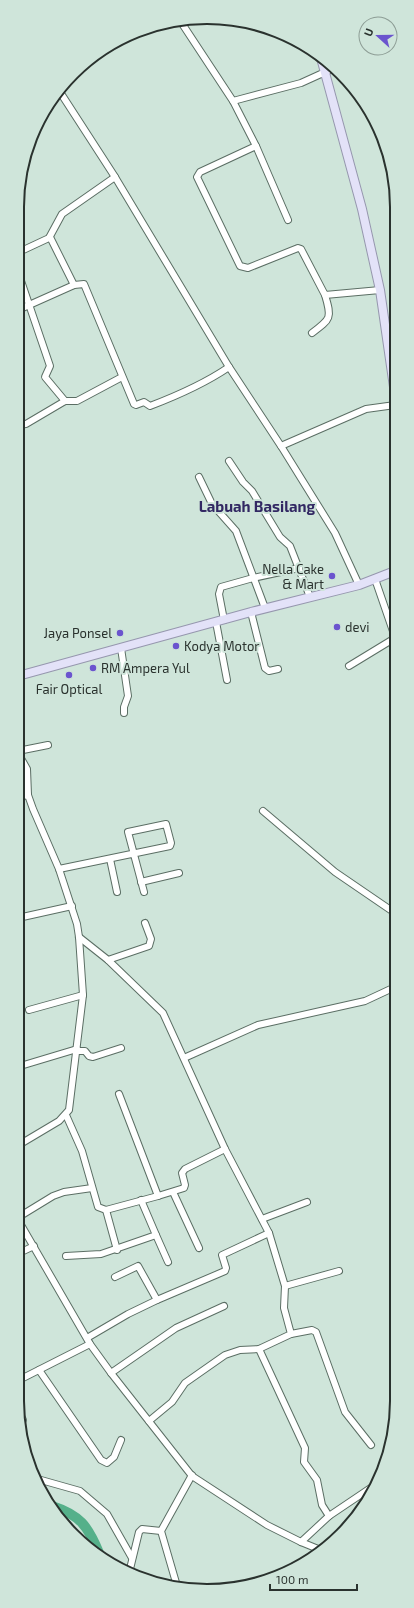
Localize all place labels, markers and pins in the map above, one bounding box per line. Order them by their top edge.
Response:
place label: Nella Cake & Mart [262,561,324,592]
marker: Nella Cake & Mart [327,571,337,581]
place label: devi [345,619,370,635]
marker: devi [332,622,342,632]
place label: Jaya Ponsel [44,625,112,641]
marker: Jaya Ponsel [115,628,125,638]
place label: Kodya Motor [184,638,260,654]
marker: Kodya Motor [171,641,181,651]
place label: RM Ampera Yul [101,660,190,676]
marker: RM Ampera Yul [88,663,98,673]
marker: Fair Optical [64,670,74,680]
place label: Fair Optical [36,681,102,697]

